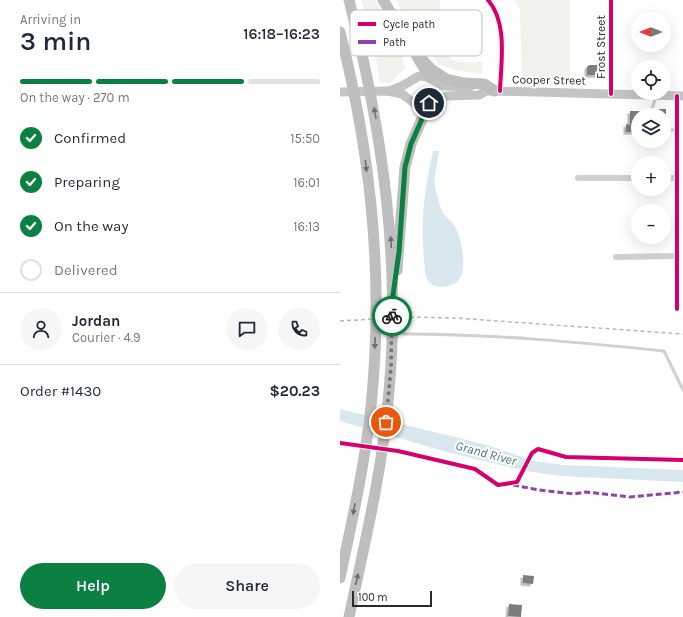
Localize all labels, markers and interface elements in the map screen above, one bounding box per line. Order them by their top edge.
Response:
legend [350,10,482,56]
text: Arriving in [20,12,81,27]
north arrow [631,12,671,52]
map controls [631,12,671,244]
street label: Frost Street [594,15,608,79]
text: Cycle path [383,18,435,31]
text: 16:18–16:23 [243,25,320,43]
text: 3 min [20,26,91,57]
text: Path [383,36,406,49]
button: locate [631,60,671,100]
street label: Cooper Street [512,72,586,88]
pin [412,86,446,120]
text: On the way · 270 m [20,90,130,105]
icon: home [418,92,440,114]
one-way arrow [372,107,378,119]
button: layers [631,108,671,148]
icon: check [20,127,42,149]
text: Confirmed [54,129,126,147]
text: 15:50 [290,131,320,146]
button: + [631,156,671,196]
one-way arrow [363,160,369,172]
icon: check [20,171,42,193]
text: Preparing [54,173,120,191]
text: 16:01 [293,175,320,190]
button: − [631,204,671,244]
icon: check [20,215,42,237]
text: On the way [54,217,128,235]
text: 16:13 [293,219,320,234]
one-way arrow [387,236,394,248]
text: Delivered [54,261,118,279]
courier [372,296,412,336]
icon: bike [381,305,403,327]
button: person [20,308,62,350]
button: chat [226,308,268,350]
button: phone [278,308,320,350]
text: Jordan [72,312,120,330]
text: Courier · 4.9 [72,330,141,345]
one-way arrow [372,337,378,350]
text: Order #1430 [20,382,101,400]
text: $20.23 [269,382,320,400]
pin [369,405,403,439]
icon: bag [375,411,397,433]
water label: Grand River [454,438,519,468]
one-way arrow [351,503,357,515]
button: Help [20,563,166,609]
button: Share [174,563,320,609]
one-way arrow [355,573,361,585]
scale bar [352,589,432,608]
text: 100 m [358,591,388,604]

